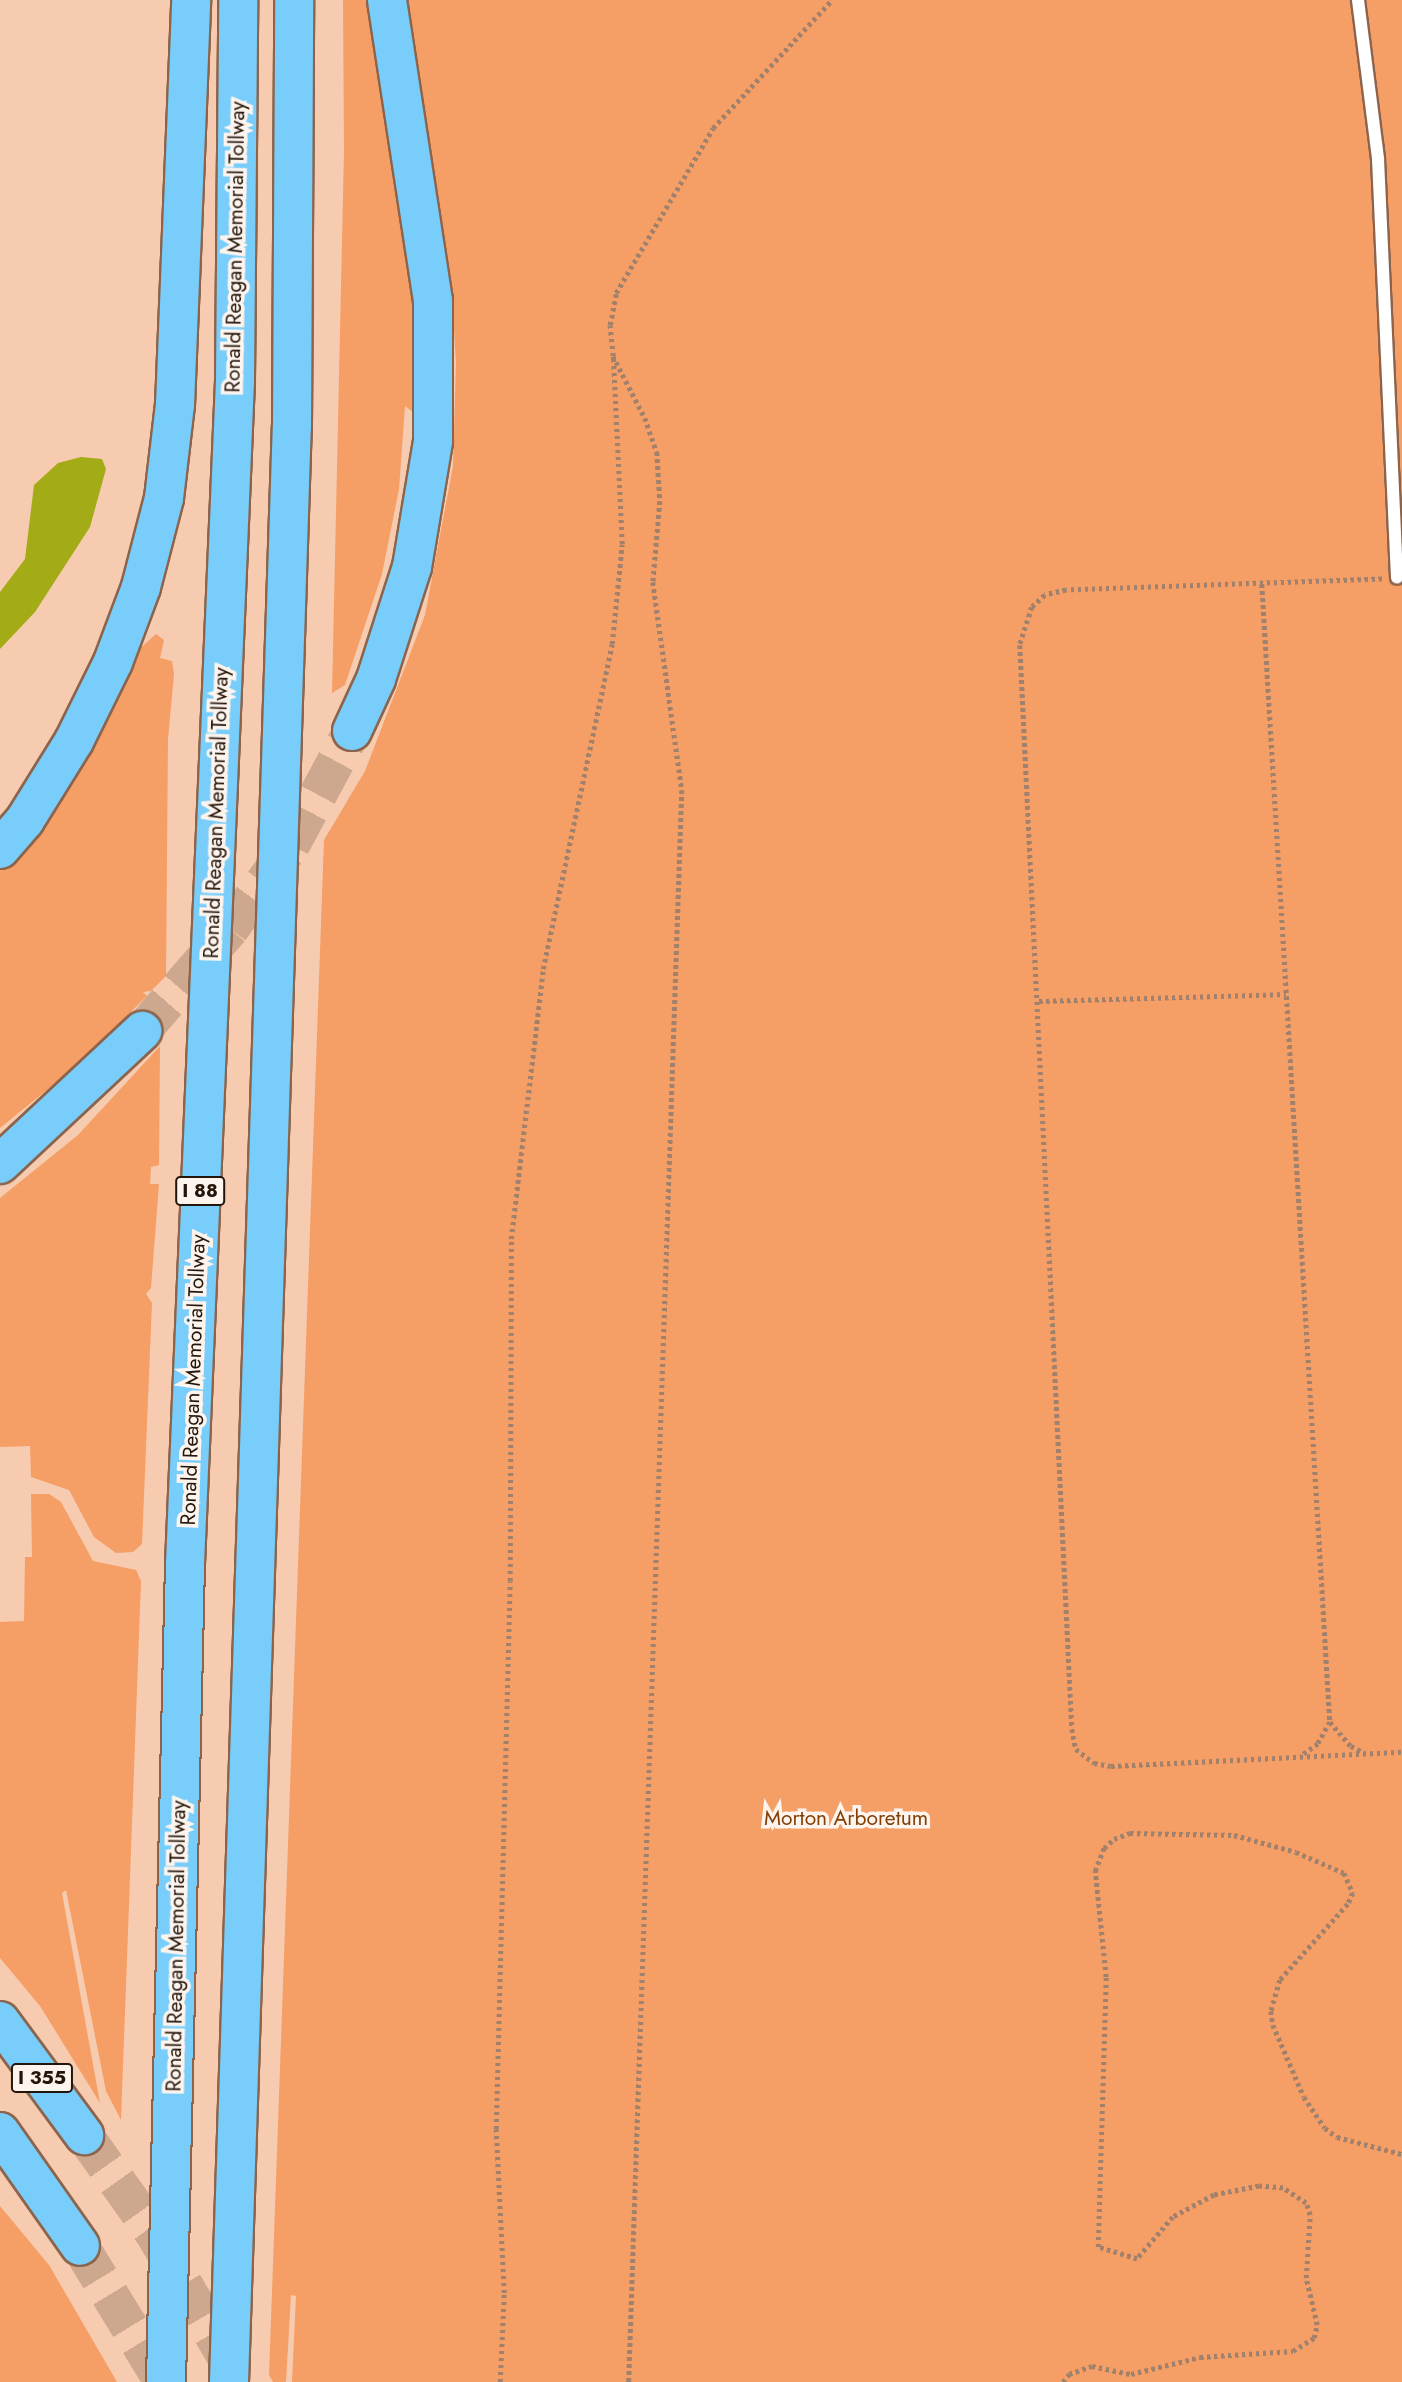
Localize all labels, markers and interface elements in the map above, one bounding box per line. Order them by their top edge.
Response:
street label: Ronald Reagan Memorial Tollway [220,101,250,393]
street label: Ronald Reagan Memorial Tollway [198,667,234,959]
road number: I 88 [174,1176,226,1206]
street label: Ronald Reagan Memorial Tollway [175,1234,211,1526]
street label: Ronald Reagan Memorial Tollway [161,1800,191,2092]
park label: Morton Arboretum [764,1805,928,1831]
road number: I 355 [10,2062,74,2094]

